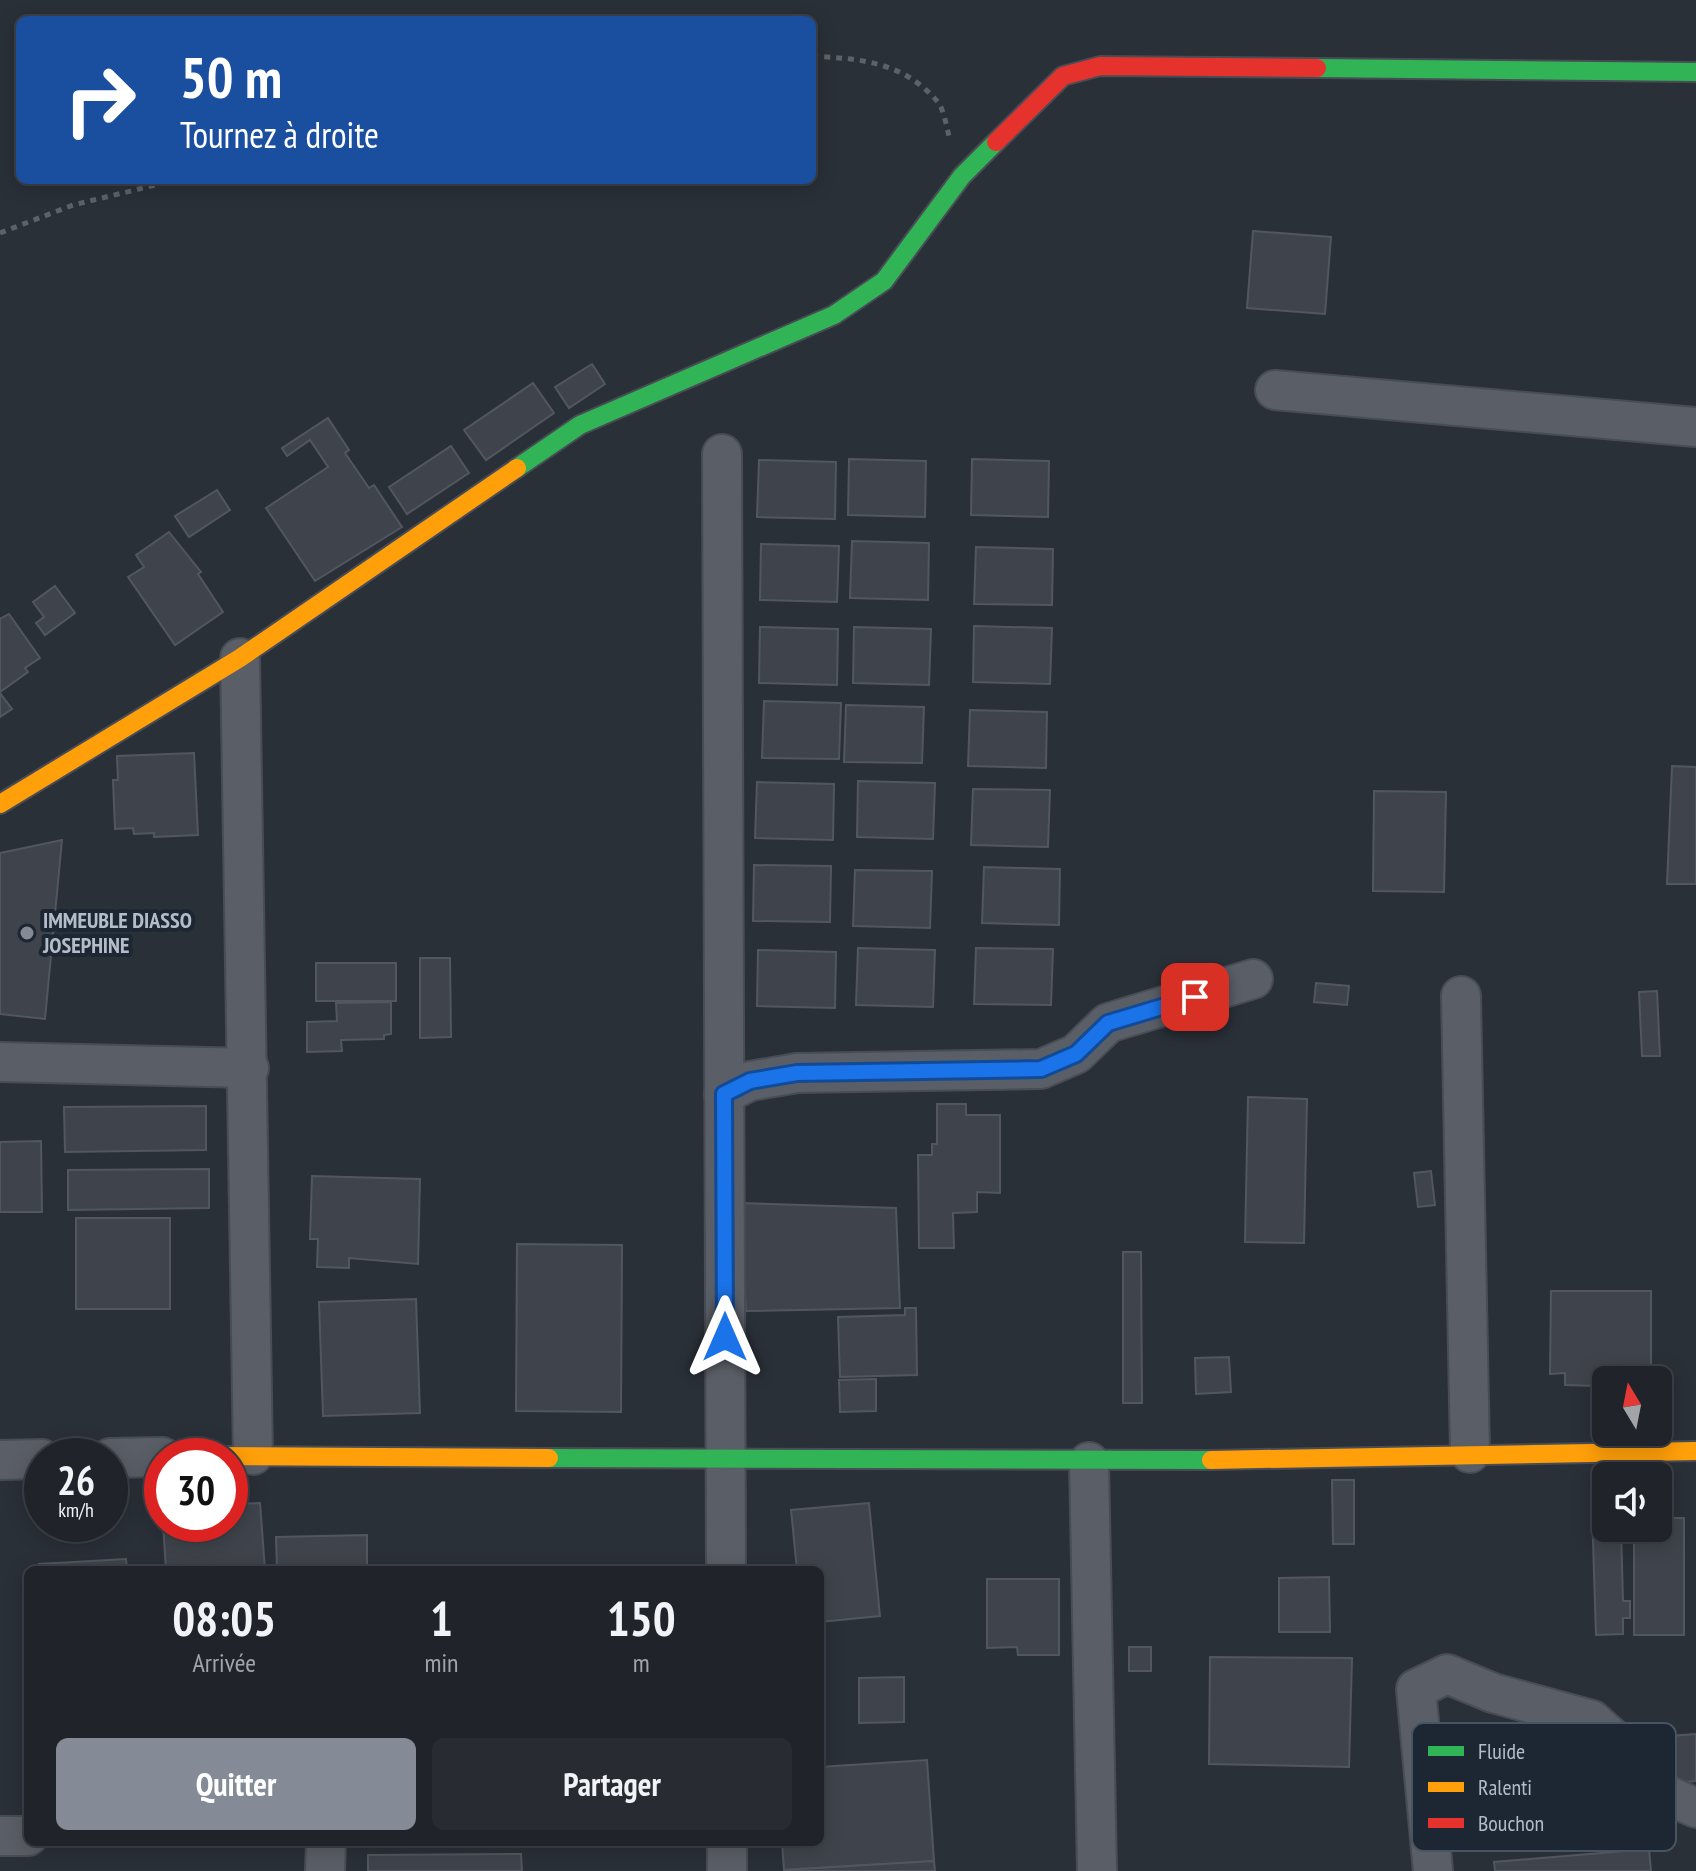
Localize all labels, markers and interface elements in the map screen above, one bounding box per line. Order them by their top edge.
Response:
text: 50 m [180,41,282,113]
icon: right [48,48,152,152]
text: Tournez à droite [180,111,379,158]
place label: IMMEUBLE DIASSO JOSEPHINE [42,906,192,959]
marker: IMMEUBLE DIASSO JOSEPHINE [18,924,36,942]
pin [1161,963,1229,1031]
icon: arrive [1173,975,1217,1019]
position arrow [683,1295,767,1379]
north arrow [1592,1366,1672,1446]
map controls [1592,1366,1672,1542]
speed limit sign: 30 [144,1438,248,1542]
text: 26 [57,1454,95,1506]
button: sound [1592,1462,1672,1542]
text: km/h [58,1497,94,1523]
text: 08:05 [172,1587,276,1649]
text: 1 [430,1587,453,1649]
text: 150 [607,1587,676,1649]
text: Arrivée [192,1646,256,1679]
text: min [424,1646,458,1679]
text: m [633,1646,650,1679]
legend [1412,1723,1676,1851]
text: Fluide [1478,1737,1525,1765]
button: Quitter [56,1738,416,1830]
button: Partager [432,1738,792,1830]
text: Ralenti [1478,1773,1532,1801]
text: Bouchon [1478,1809,1544,1837]

